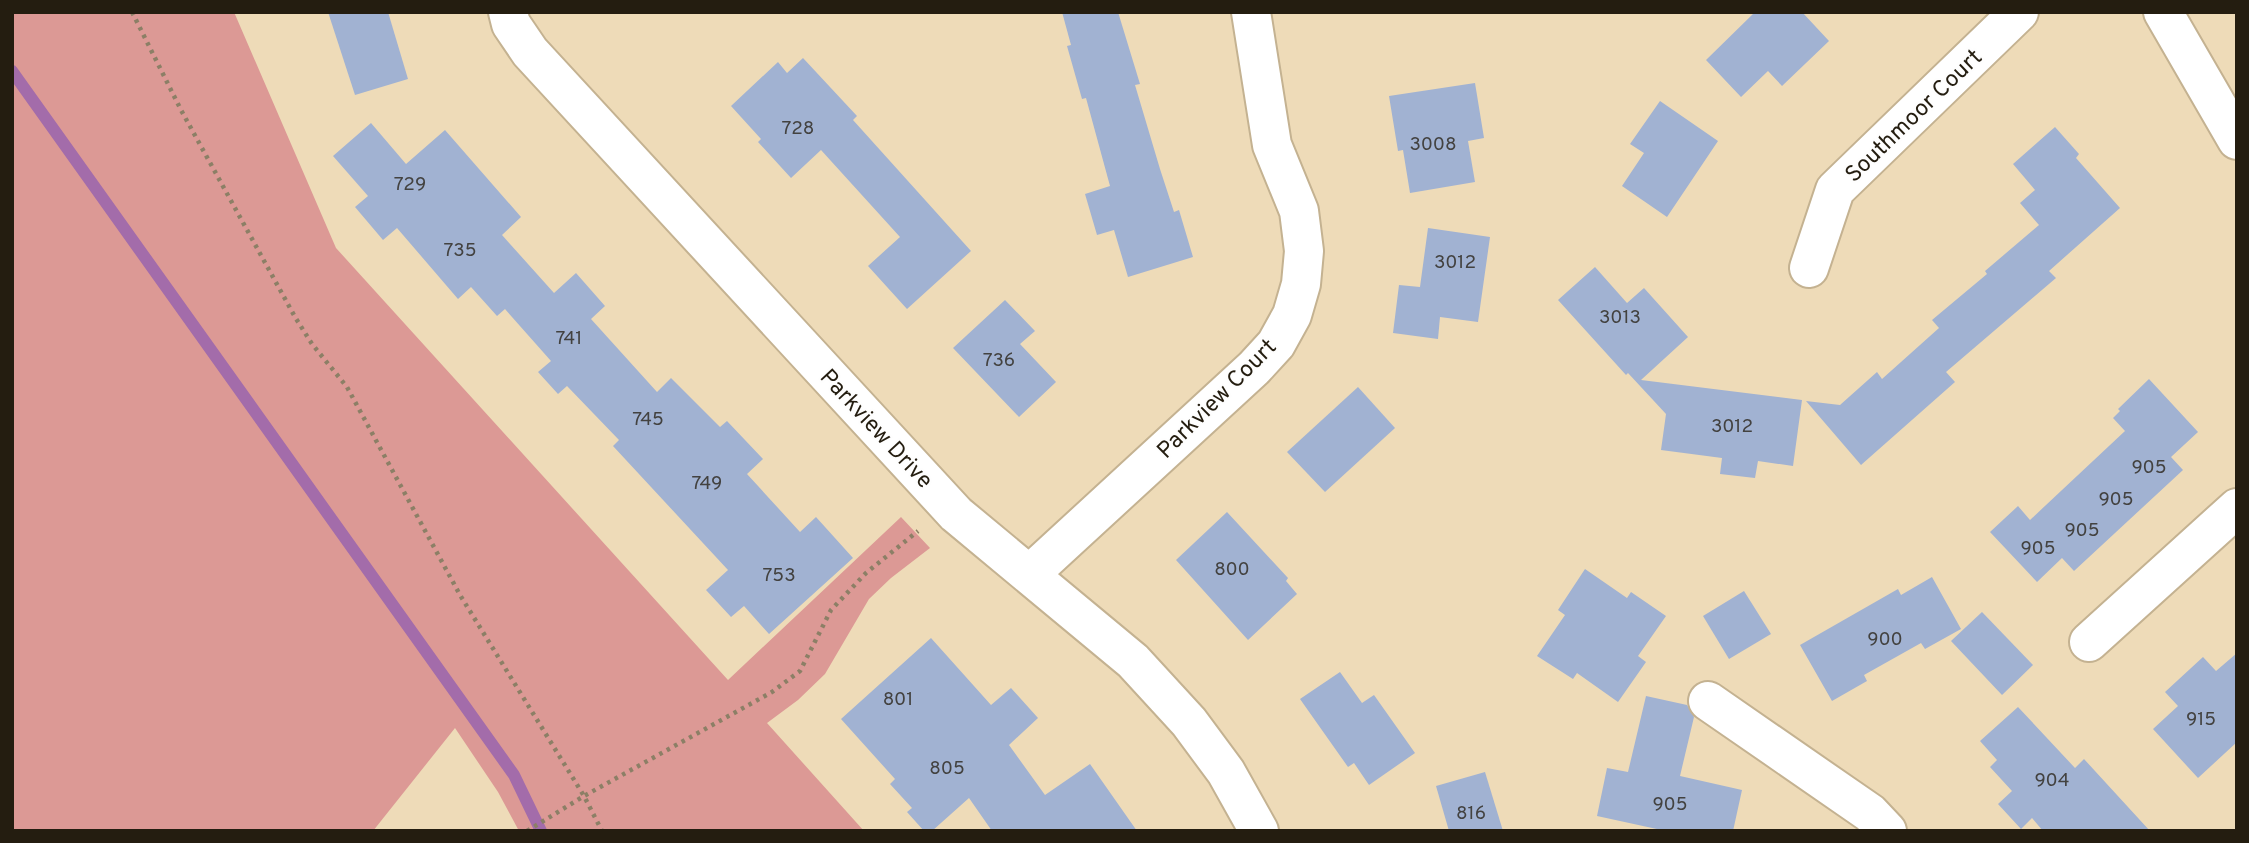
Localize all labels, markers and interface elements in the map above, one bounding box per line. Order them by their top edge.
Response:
street label: Southmoor Court [1840,44,1989,190]
house number: 728 [782,117,814,141]
house number: 3008 [1409,133,1457,157]
house number: 729 [394,173,426,197]
house number: 735 [444,239,476,263]
house number: 3012 [1434,251,1476,275]
house number: 3013 [1599,306,1641,330]
house number: 741 [556,327,582,351]
street label: Parkview Court [1152,334,1284,466]
house number: 736 [983,349,1015,373]
street label: Parkview Drive [812,364,938,496]
house number: 745 [632,408,664,432]
house number: 3012 [1711,415,1753,439]
house number: 905 [2131,456,2167,480]
house number: 749 [692,472,722,496]
house number: 905 [2098,488,2134,512]
house number: 905 [2064,519,2100,543]
house number: 905 [2020,537,2056,561]
house number: 800 [1214,558,1250,582]
house number: 753 [762,564,796,588]
house number: 900 [1867,628,1903,652]
house number: 801 [883,688,913,712]
house number: 915 [2186,708,2216,732]
house number: 805 [929,757,965,781]
house number: 904 [2034,769,2070,793]
house number: 905 [1652,793,1688,817]
house number: 816 [1456,802,1486,826]

